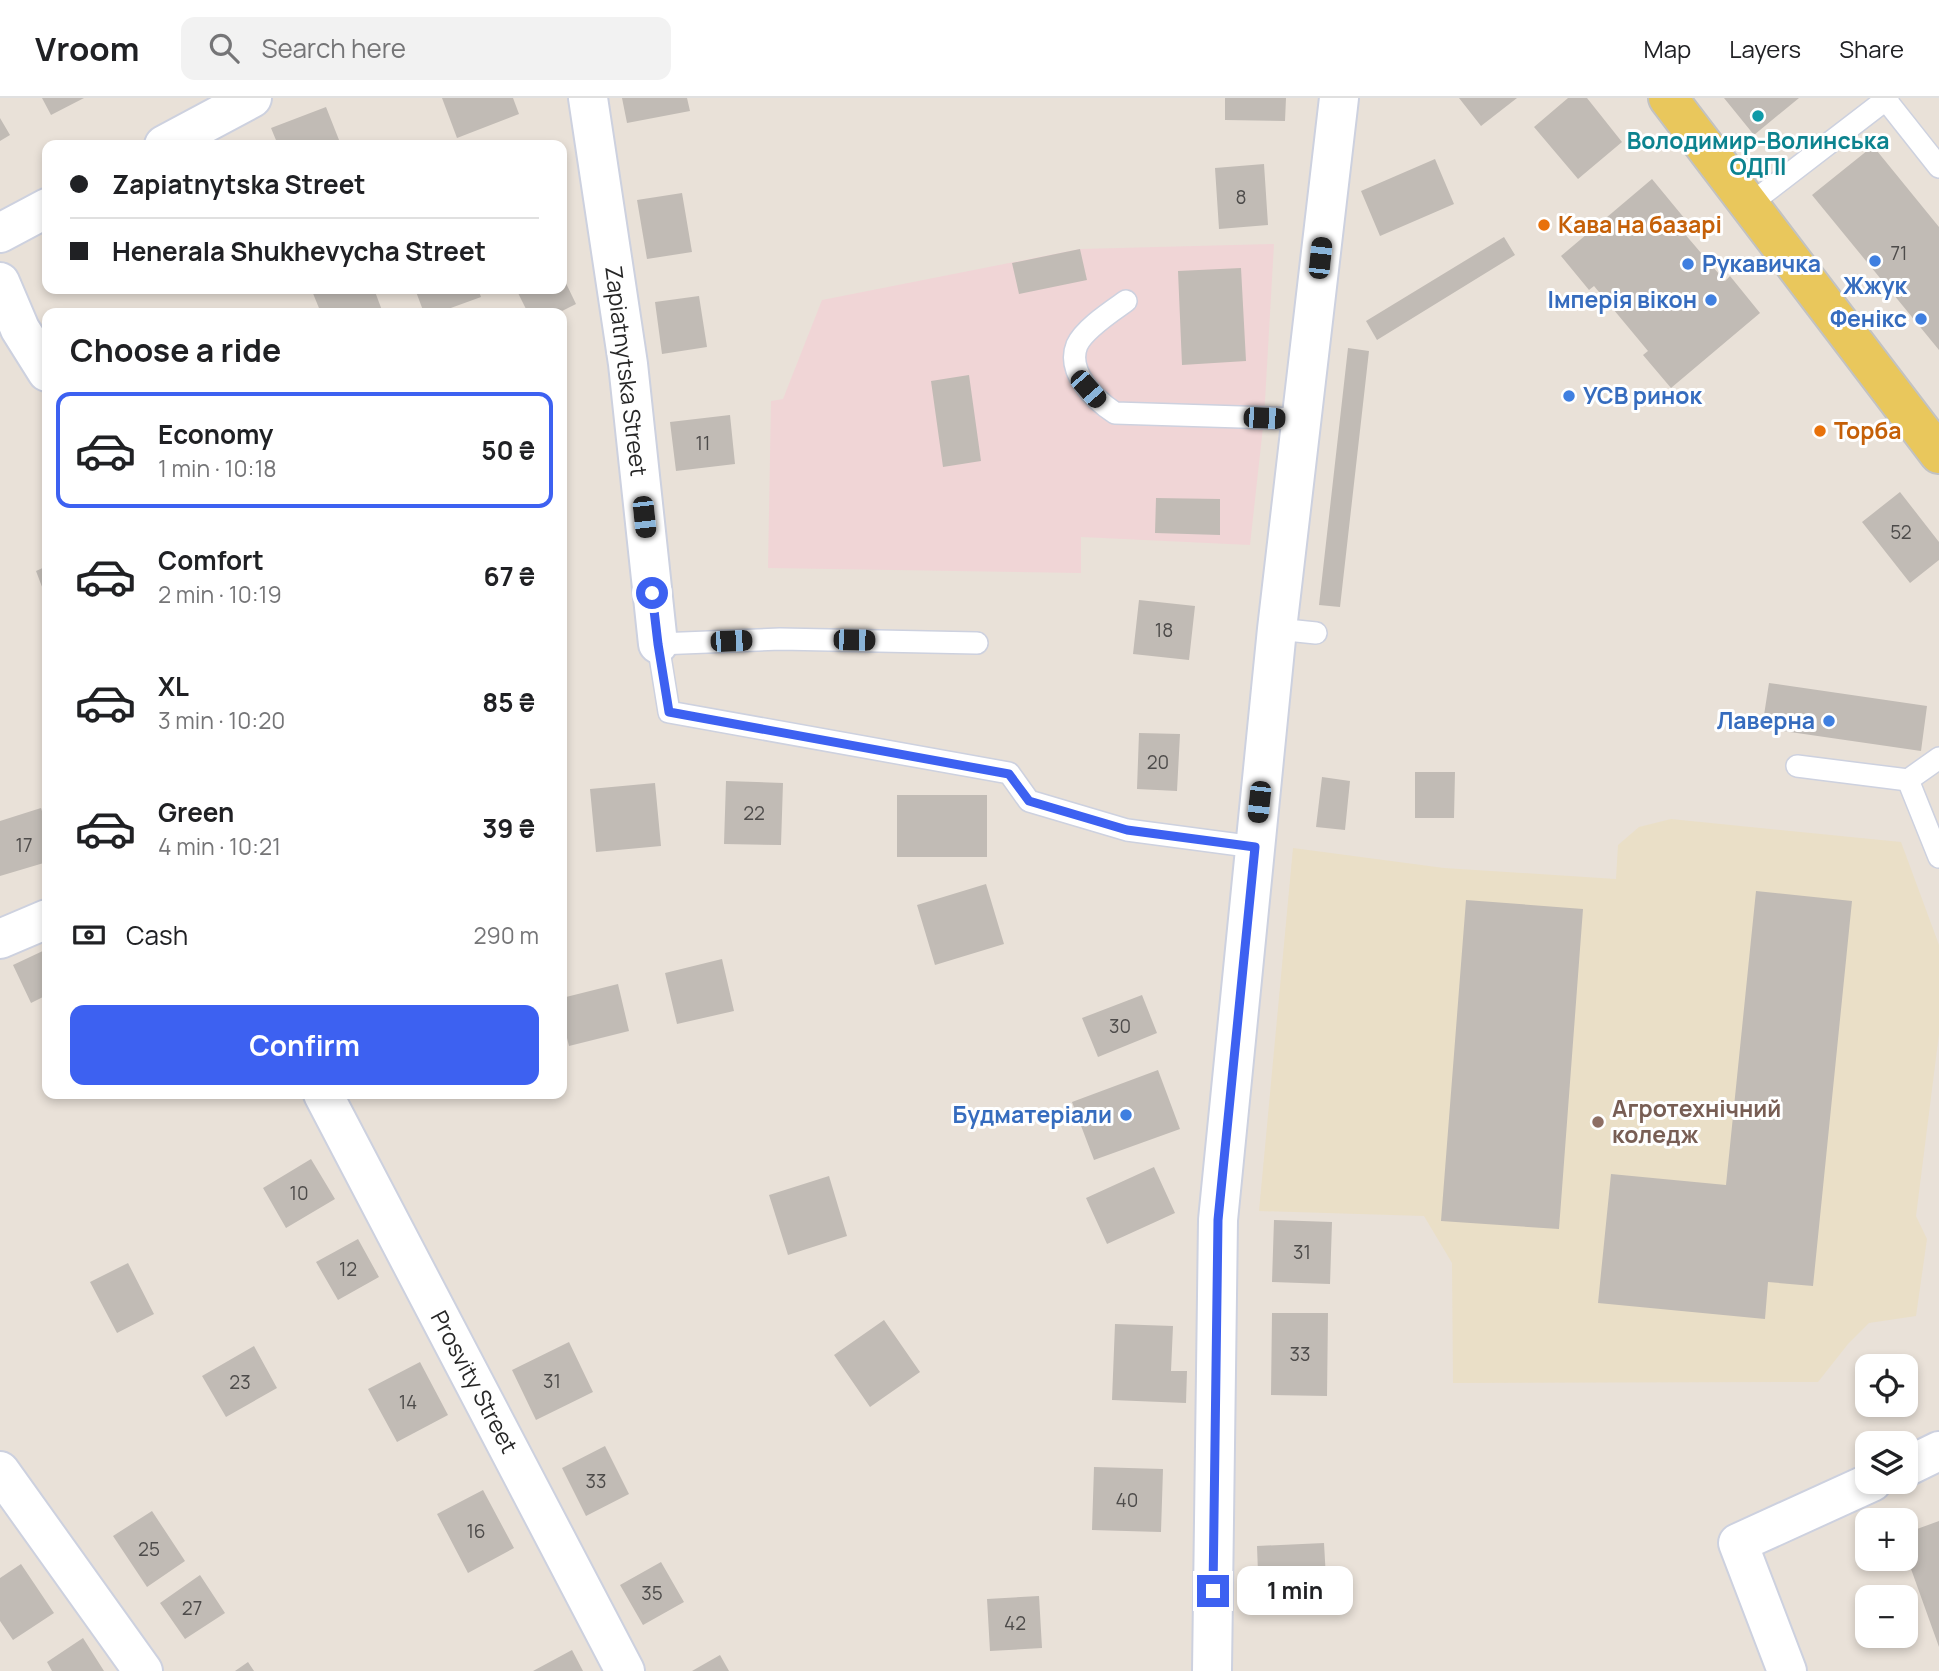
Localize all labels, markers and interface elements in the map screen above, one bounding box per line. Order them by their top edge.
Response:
search box [181,17,671,80]
text: Vroom [35,26,139,71]
icon: search [205,29,243,67]
text: Search here [261,30,406,66]
text: Map [1644,32,1691,65]
text: Layers [1729,32,1801,65]
text: Share [1839,32,1904,65]
marker: Володимир-Волинська ОДПІ [1750,108,1766,124]
place label: Володимир-Волинська ОДПІ [1627,124,1889,182]
text: Zapiatnytska Street [112,166,366,202]
house number: 8 [1235,184,1247,210]
place label: Кава на базарі [1558,208,1722,240]
marker: Кава на базарі [1536,217,1552,233]
text: Henerala Shukhevycha Street [112,233,486,269]
car [1308,236,1333,280]
house number: 71 [1891,240,1907,266]
place label: Рукавичка [1702,247,1821,279]
marker: Жжук [1867,253,1883,269]
marker: Рукавичка [1680,256,1696,272]
street label: Zapiatnytska Street [598,264,656,478]
place label: Жжук [1843,269,1908,301]
place label: Імперія вікон [1547,283,1697,315]
marker: Імперія вікон [1703,292,1719,308]
place label: Фенікс [1830,302,1907,334]
marker: Фенікс [1913,311,1929,327]
text: Choose a ride [70,328,281,372]
car [1067,366,1110,412]
place label: УСВ ринок [1583,379,1703,411]
marker: УСВ ринок [1561,388,1577,404]
car [1243,407,1286,429]
place label: Торба [1834,414,1902,446]
text: Economy [158,416,273,452]
icon: car [74,419,137,482]
marker: Торба [1812,423,1828,439]
house number: 11 [696,430,710,456]
text: 50 ₴ [481,432,535,468]
text: 1 min · 10:18 [158,452,277,484]
car [632,495,657,539]
house number: 52 [1890,519,1912,545]
text: Comfort [158,542,264,578]
icon: car [74,545,137,608]
text: 67 ₴ [483,558,535,594]
route start [636,577,668,609]
text: 2 min · 10:19 [158,578,282,610]
house number: 18 [1155,617,1173,643]
car [833,629,876,651]
car [710,630,753,652]
text: XL [158,668,189,704]
icon: car [74,671,137,734]
text: 85 ₴ [482,684,535,720]
text: 3 min · 10:20 [158,704,285,736]
place label: Лаверна [1717,704,1815,736]
marker: Лаверна [1821,713,1837,729]
house number: 20 [1147,749,1169,775]
car [1247,780,1272,824]
text: Green [158,794,234,830]
icon: car [74,797,137,860]
house number: 22 [743,800,765,826]
text: 39 ₴ [482,810,535,846]
text: 4 min · 10:21 [158,830,281,862]
house number: 17 [16,832,32,858]
icon: cash [70,916,108,954]
text: Cash [126,917,188,953]
text: 290 m [473,919,539,951]
button: Confirm [70,1005,539,1085]
house number: 30 [1109,1013,1131,1039]
place label: Агротехнічний коледж [1612,1092,1781,1150]
place label: Будматеріали [953,1098,1112,1130]
marker: Будматеріали [1118,1107,1134,1123]
marker: Агротехнічний коледж [1590,1114,1606,1130]
house number: 10 [289,1180,309,1206]
house number: 31 [1293,1239,1311,1265]
house number: 12 [339,1256,357,1282]
street label: Prosvity Street [424,1305,526,1458]
house number: 33 [1289,1341,1311,1367]
map controls [1855,1354,1918,1648]
button: locate [1855,1354,1918,1417]
house number: 31 [543,1368,561,1394]
house number: 23 [229,1369,251,1395]
house number: 14 [399,1389,417,1415]
button: layers [1855,1431,1918,1494]
house number: 33 [585,1468,607,1494]
house number: 40 [1116,1487,1138,1513]
button: + [1855,1508,1918,1571]
house number: 16 [466,1518,486,1544]
house number: 25 [138,1536,160,1562]
callout: 1 min [1238,1566,1353,1616]
text: 1 min [1267,1574,1323,1606]
route end [1197,1575,1229,1607]
house number: 35 [641,1580,663,1606]
button: − [1855,1585,1918,1648]
house number: 27 [182,1595,202,1621]
house number: 42 [1004,1610,1026,1636]

